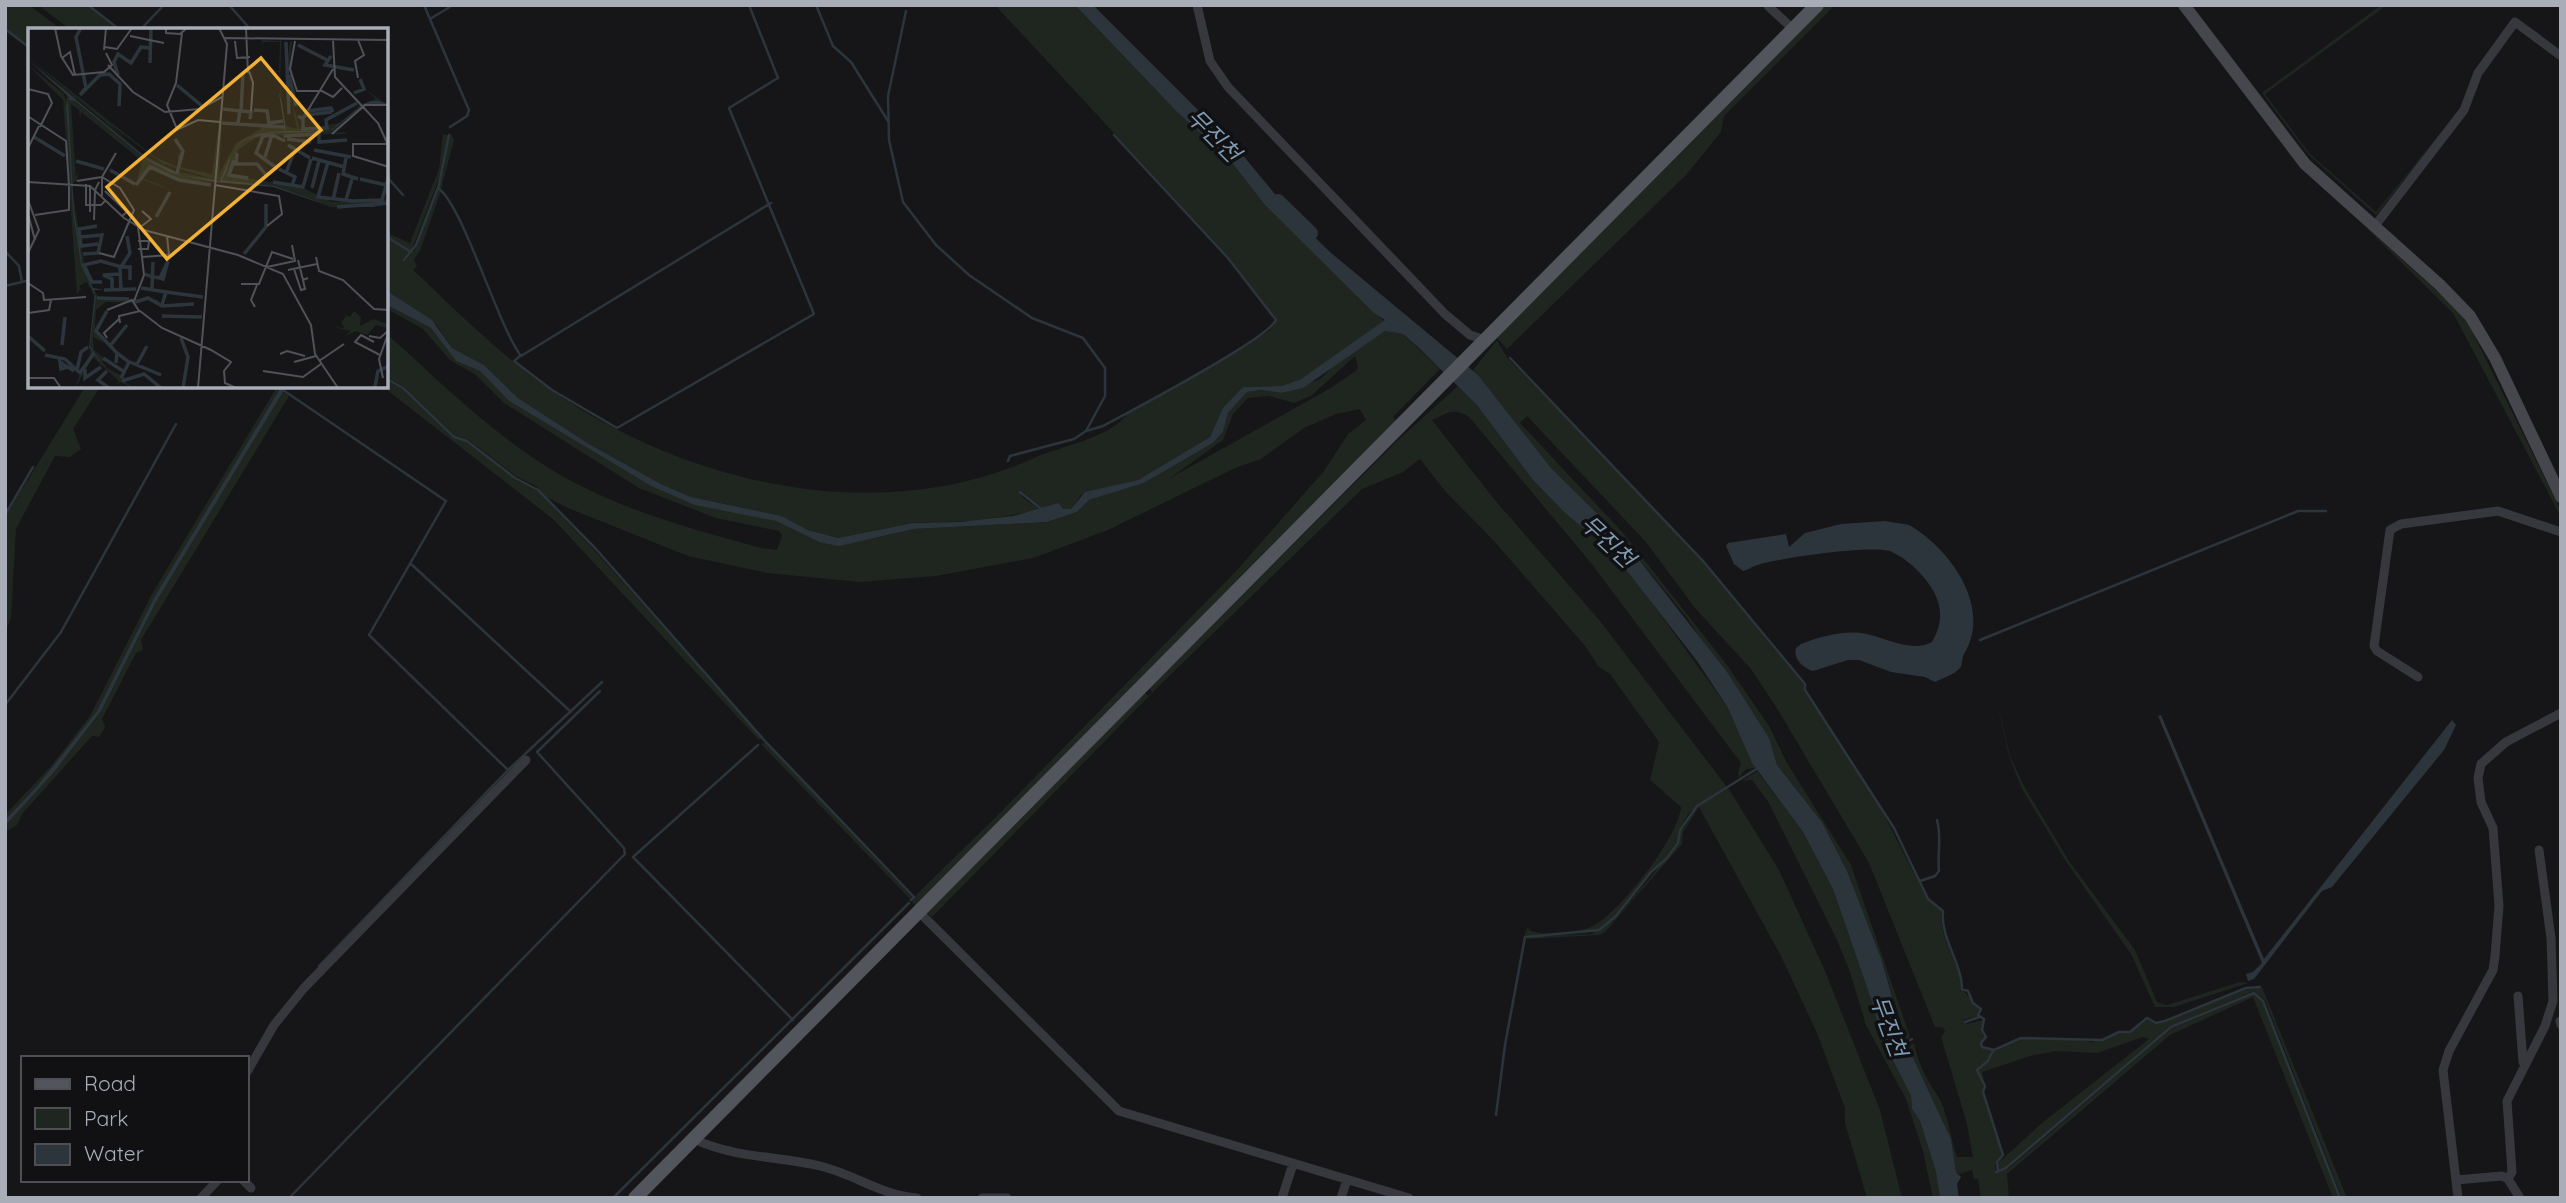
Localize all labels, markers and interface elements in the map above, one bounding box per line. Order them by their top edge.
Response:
inset map [28,28,388,388]
water label: 무진천 [1181,102,1249,170]
water label: 무진천 [1575,509,1643,575]
water label: 무진천 [1865,991,1914,1063]
legend [21,1056,248,1182]
text: Road [84,1070,136,1096]
text: Park [84,1105,128,1131]
text: Water [84,1140,144,1166]

